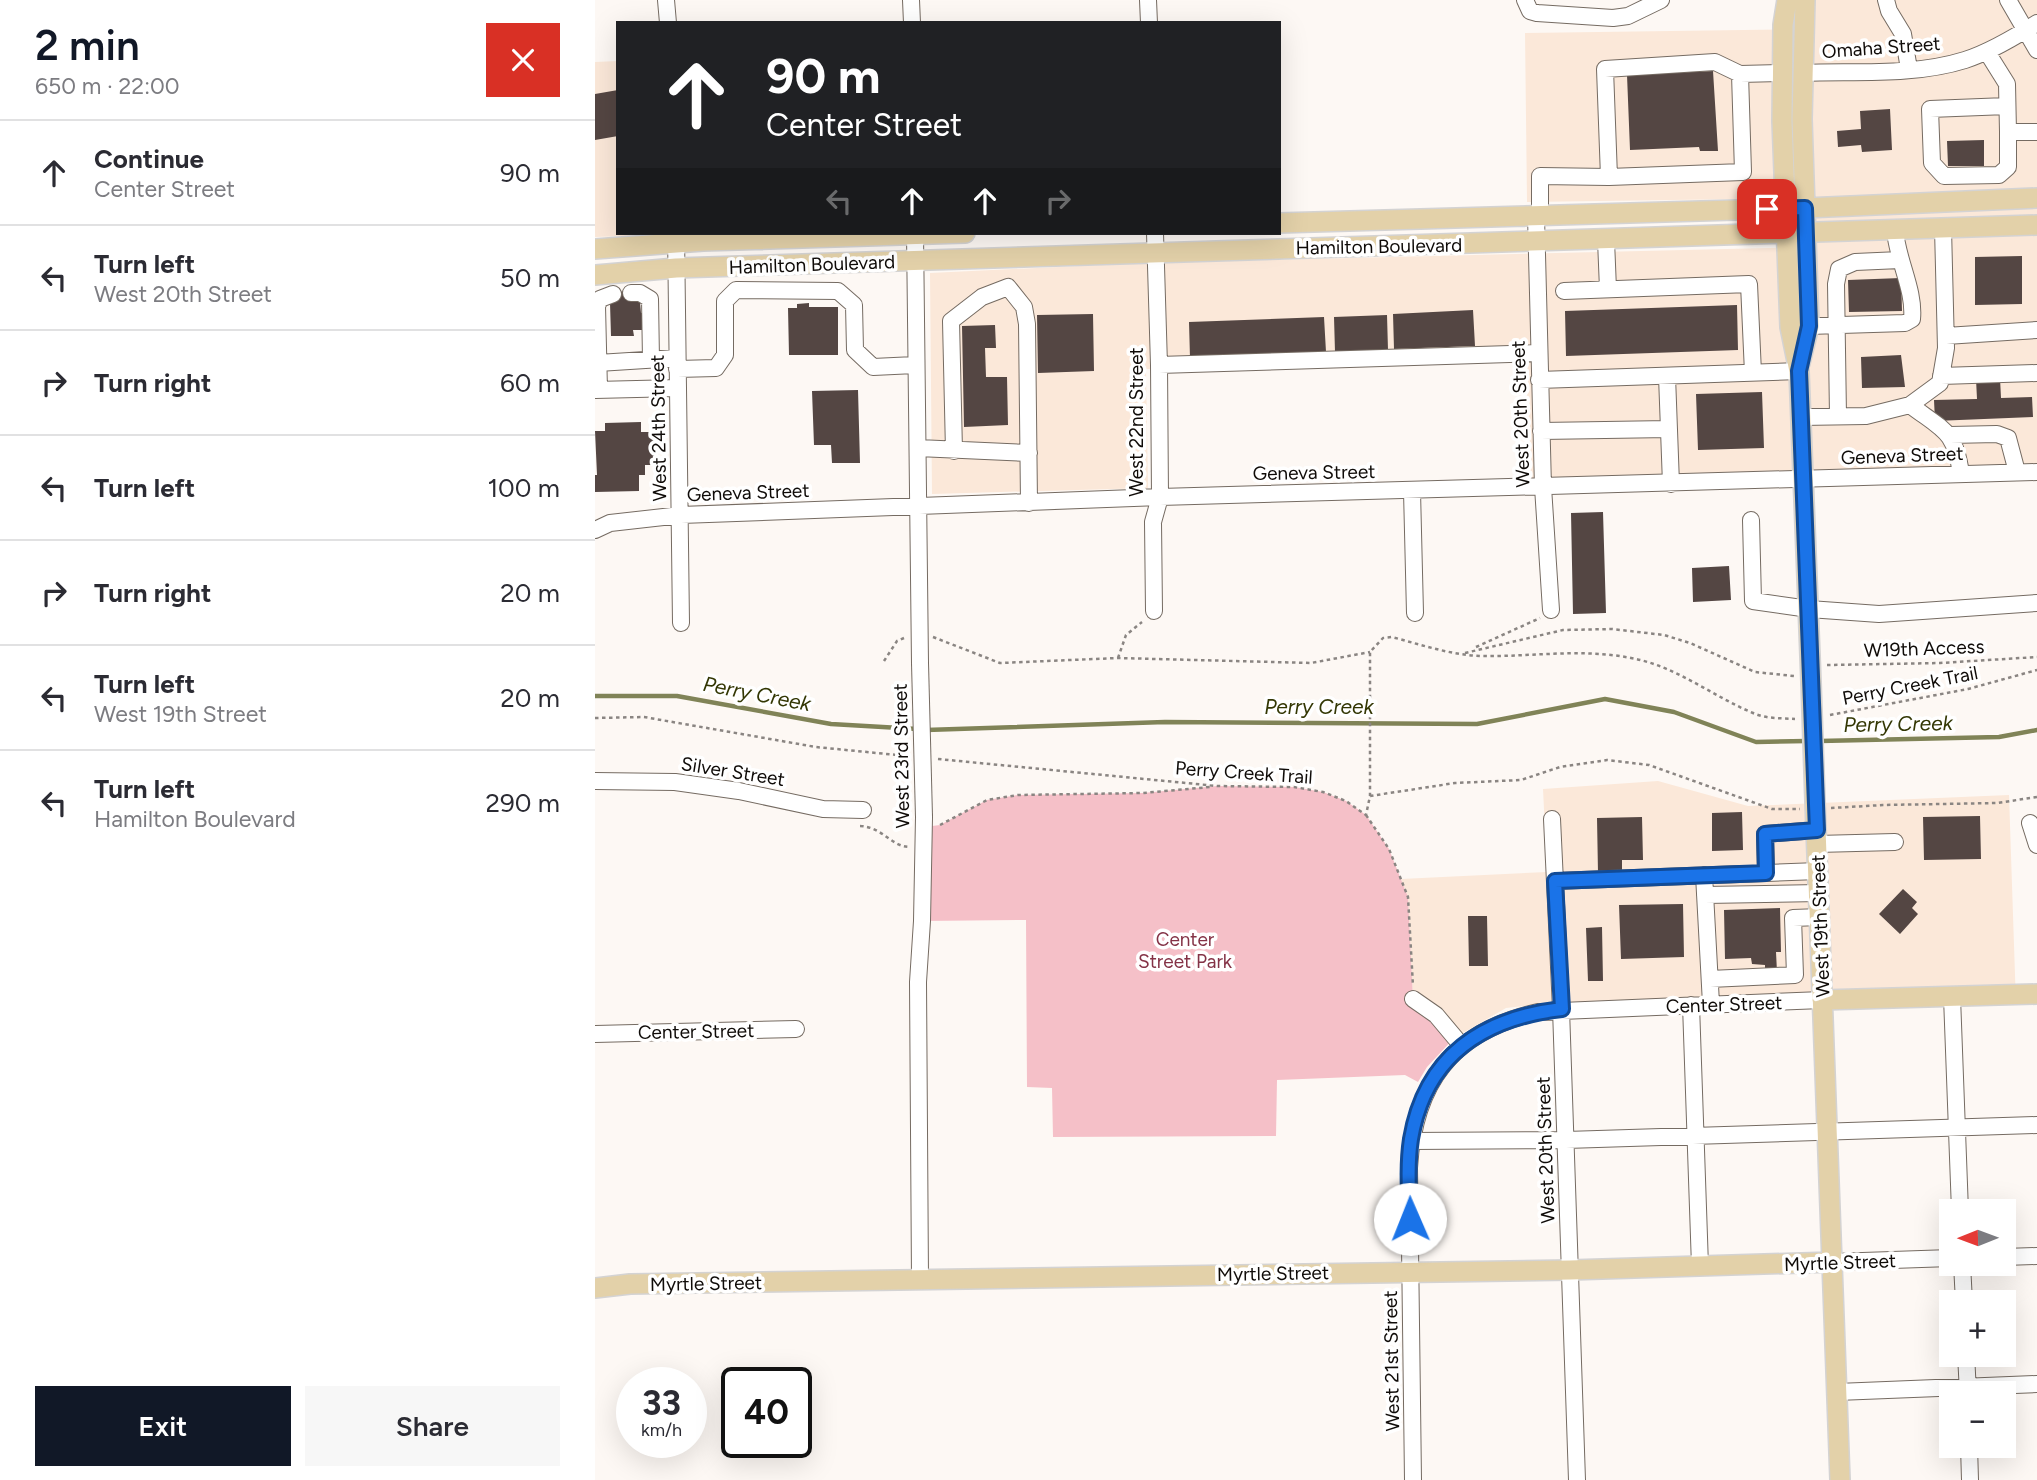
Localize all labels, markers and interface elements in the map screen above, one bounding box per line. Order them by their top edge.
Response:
text: 2 min [35,20,140,71]
button: close [486,23,560,97]
street label: Omaha Street [1821,32,1941,63]
text: 90 m [766,46,881,105]
icon: ahead [651,49,742,140]
text: 650 m · 22:00 [35,72,179,100]
text: Center Street [766,106,962,144]
text: Continue [94,143,204,175]
icon: ahead [35,154,73,192]
text: 90 m [500,157,560,189]
text: Center Street [94,175,235,203]
pin [1737,179,1797,239]
icon: left [820,182,858,220]
icon: ahead [893,182,931,220]
icon: ahead [966,182,1004,220]
icon: right [1039,182,1077,220]
icon: arrive [1748,190,1786,228]
street label: Hamilton Boulevard [1296,234,1463,259]
text: Turn left [94,248,195,280]
street label: Hamilton Boulevard [728,250,896,279]
icon: left [35,259,73,297]
text: 50 m [500,262,560,294]
text: West 20th Street [94,280,272,308]
street label: West 20th Street [1506,340,1535,488]
street label: West 22nd Street [1125,347,1148,497]
street label: West 24th Street [646,354,671,502]
icon: right [35,364,73,402]
text: Turn right [94,367,211,399]
text: 60 m [500,367,560,399]
street label: Geneva Street [1840,442,1964,469]
street label: Geneva Street [1252,460,1376,485]
icon: left [35,469,73,507]
text: Turn left [94,472,195,504]
text: 100 m [487,472,560,504]
street label: Geneva Street [686,479,810,506]
icon: right [35,574,73,612]
text: Turn right [94,577,211,609]
text: 20 m [500,577,560,609]
street label: W19th Access [1863,635,1985,662]
street label: Perry Creek Trail [1840,661,1980,710]
text: Turn left [94,668,195,700]
water label: Perry Creek [701,671,814,716]
icon: left [35,679,73,717]
text: 20 m [500,682,560,714]
street label: West 23rd Street [889,683,914,829]
water label: Perry Creek [1264,694,1375,719]
text: West 19th Street [94,700,267,728]
water label: Perry Creek [1843,710,1954,737]
street label: Silver Street [679,752,786,791]
street label: Perry Creek Trail [1174,756,1313,789]
text: Turn left [94,773,195,805]
icon: left [35,784,73,822]
text: 290 m [486,787,560,819]
text: Hamilton Boulevard [94,805,296,833]
street label: West 19th Street [1807,854,1834,998]
park label: Center Street Park [1138,928,1233,973]
street label: Center Street [1665,991,1783,1018]
street label: Center Street [638,1019,754,1044]
street label: West 20th Street [1531,1076,1560,1224]
position arrow [1373,1182,1447,1256]
north arrow [1939,1199,2016,1276]
map controls [1939,1199,2016,1458]
street label: Myrtle Street [1784,1249,1896,1276]
street label: Myrtle Street [1217,1261,1329,1286]
street label: Myrtle Street [650,1271,762,1296]
street label: West 21st Street [1379,1290,1404,1432]
button: + [1939,1290,2016,1367]
speed limit sign: 40 [721,1367,812,1458]
button: − [1939,1381,2016,1458]
text: 33 [642,1382,681,1424]
button: Exit [35,1386,291,1466]
button: Share [305,1386,560,1466]
text: km/h [641,1419,682,1441]

